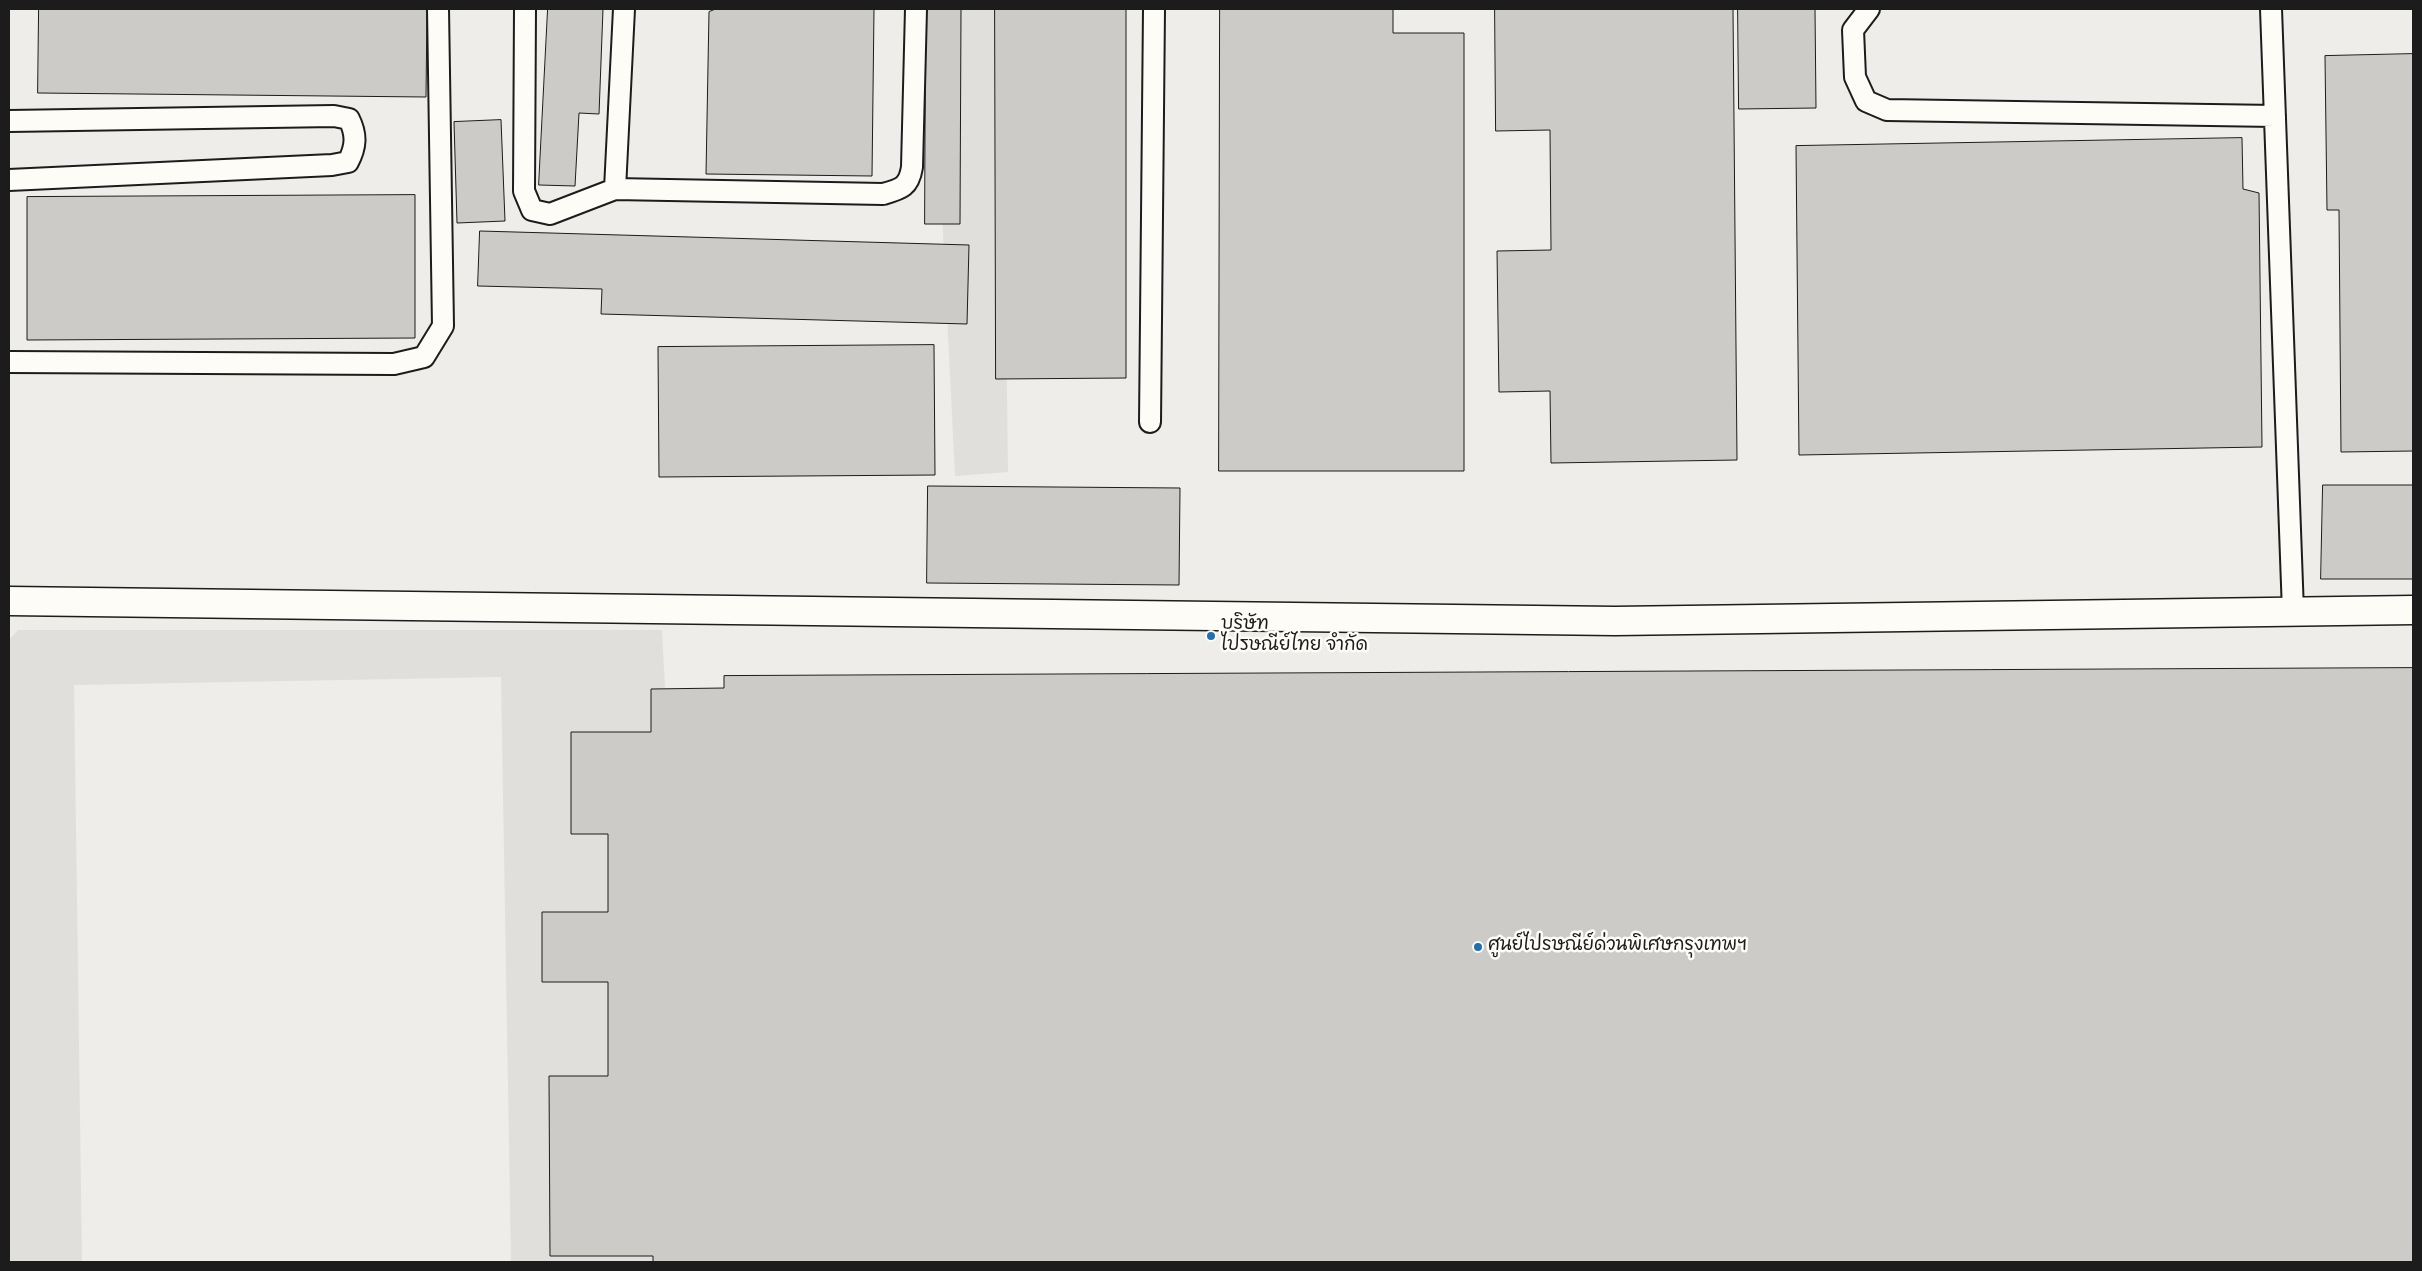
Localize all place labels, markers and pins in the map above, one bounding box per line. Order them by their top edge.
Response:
place label: บริษัท ไปรษณีย์ไทย จำกัด [1221,615,1368,658]
marker: บริษัท ไปรษณีย์ไทย จำกัด [1205,630,1217,642]
place label: ศูนย์ไปรษณีย์ด่วนพิเศษกรุงเทพฯ [1488,936,1747,958]
marker: ศูนย์ไปรษณีย์ด่วนพิเศษกรุงเทพฯ [1472,941,1484,953]

